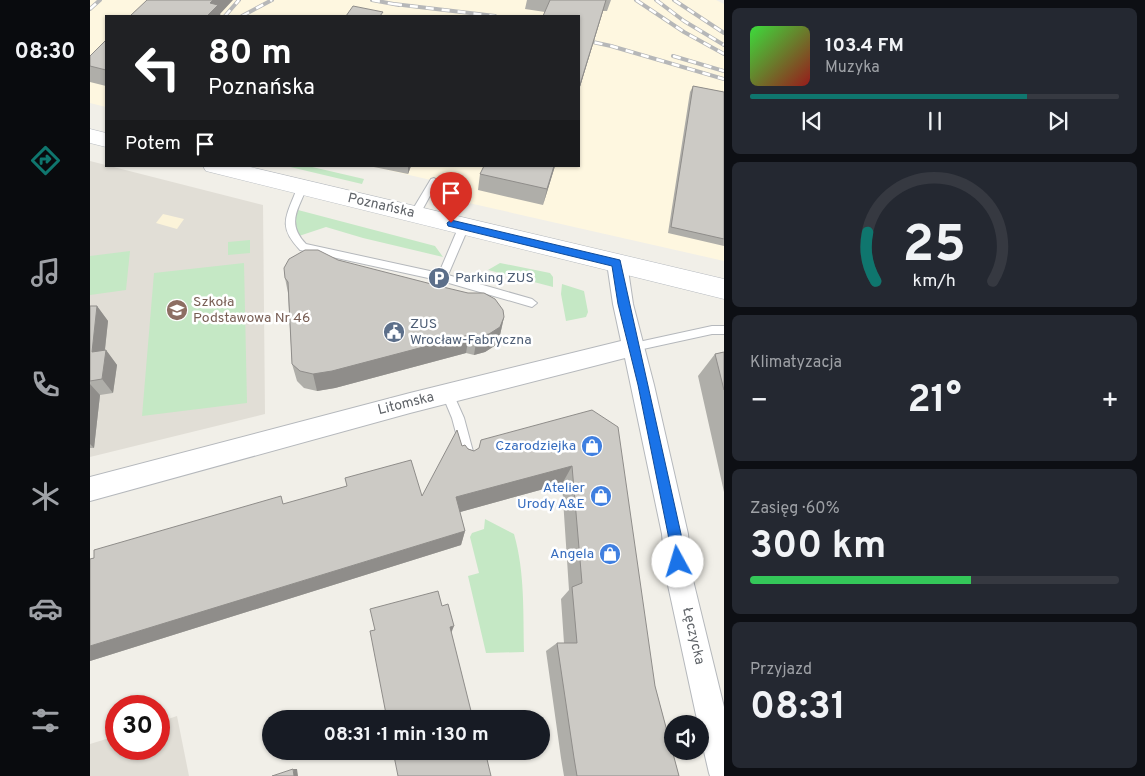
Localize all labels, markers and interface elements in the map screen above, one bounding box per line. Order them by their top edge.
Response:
text: 80 m [208,32,292,76]
text: 103.4 FM [825,34,904,58]
icon: left [125,35,190,100]
text: 08:30 [15,39,75,66]
text: Muzyka [825,58,880,78]
text: Poznańska [208,75,315,102]
icon: previous [798,107,826,135]
icon: pause [921,107,949,135]
icon: next [1044,107,1072,135]
icon: arrive [191,130,219,158]
text: Potem [125,132,181,156]
icon: directions [28,143,63,178]
pin [430,172,472,223]
icon: arrive [437,179,465,207]
street label: Poznańska [346,190,416,222]
text: 25 [903,214,966,280]
icon: music [28,255,63,290]
parking icon: Parking ZUS [427,266,451,290]
place label: Parking ZUS [455,270,534,287]
text: km/h [913,270,956,293]
place label: Szkoła Podstawowa Nr 46 [193,294,310,327]
school or university icon: Szkoła Podstawowa Nr 46 [165,298,189,322]
place label: ZUS Wrocław-Fabryczna [410,316,532,349]
public building icon: ZUS Wrocław-Fabryczna [382,320,406,344]
text: Klimatyzacja [750,353,842,373]
icon: phone [28,367,63,402]
text: 21° [907,377,962,426]
text: − [750,384,768,420]
text: + [1101,384,1119,420]
street label: Litomska [376,389,436,419]
shop icon: Czarodziejka [580,434,604,458]
place label: Czarodziejka [495,438,576,455]
icon: climate [28,479,63,514]
place label: Atelier Urody A&E [517,480,586,513]
shop icon: Atelier Urody A&E [589,484,613,508]
text: Zasięg · 60% [750,499,840,519]
text: 300 km [750,523,886,572]
position arrow [651,535,703,587]
shop icon: Angela [598,542,622,566]
place label: Angela [550,546,594,563]
icon: car [28,591,63,626]
street label: Łęczycka [678,606,708,666]
text: Przyjazd [750,660,812,680]
text: 08:31 [750,684,846,733]
speed limit sign: 30 [105,695,170,760]
icon: filters [28,703,63,738]
map controls [664,715,709,760]
button: sound [664,715,709,760]
text: 08:31 · 1 min · 130 m [323,723,489,747]

